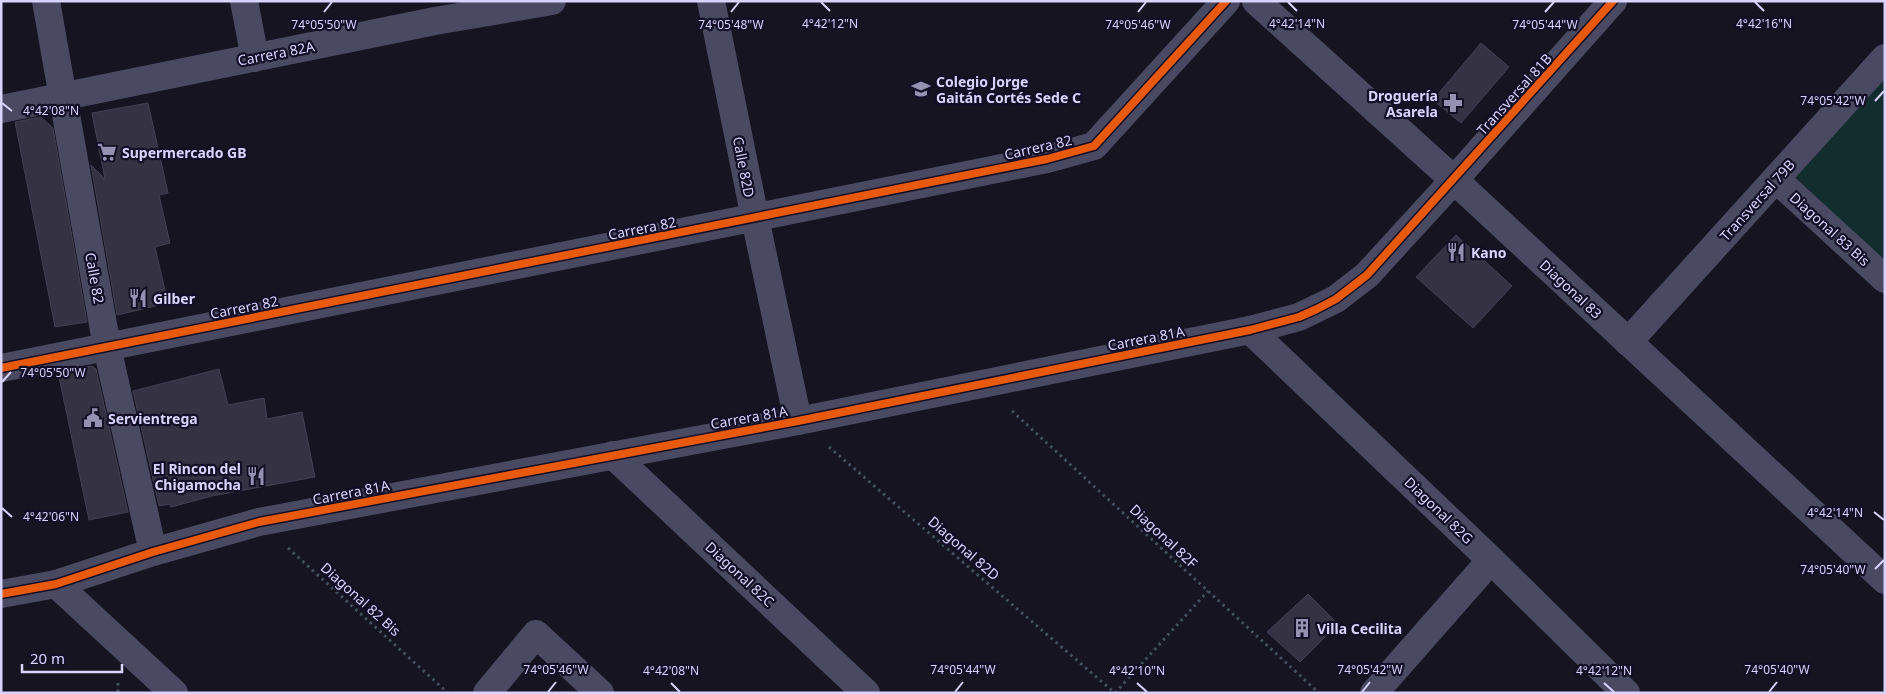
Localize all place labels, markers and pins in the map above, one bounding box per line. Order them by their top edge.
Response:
place label: Colegio Jorge Gaitán Cortés Sede C [936,72,1081,107]
school or university icon: Colegio Jorge Gaitán Cortés Sede C [910,78,932,100]
place label: Droguería Asarela [1368,86,1438,121]
pharmacy icon: Droguería Asarela [1442,92,1464,114]
supermarket icon: Supermercado GB [96,141,118,163]
place label: Supermercado GB [122,143,247,162]
restaurant icon: Kano [1445,241,1467,263]
place label: Kano [1471,243,1507,262]
restaurant icon: Gilber [127,287,149,309]
place label: Gilber [153,289,196,308]
public building icon: Servientrega [82,407,104,429]
place label: Servientrega [108,409,198,428]
place label: El Rincon del Chigamocha [153,459,241,494]
restaurant icon: El Rincon del Chigamocha [245,465,267,487]
building icon: Villa Cecilita [1291,617,1313,639]
place label: Villa Cecilita [1317,619,1402,638]

